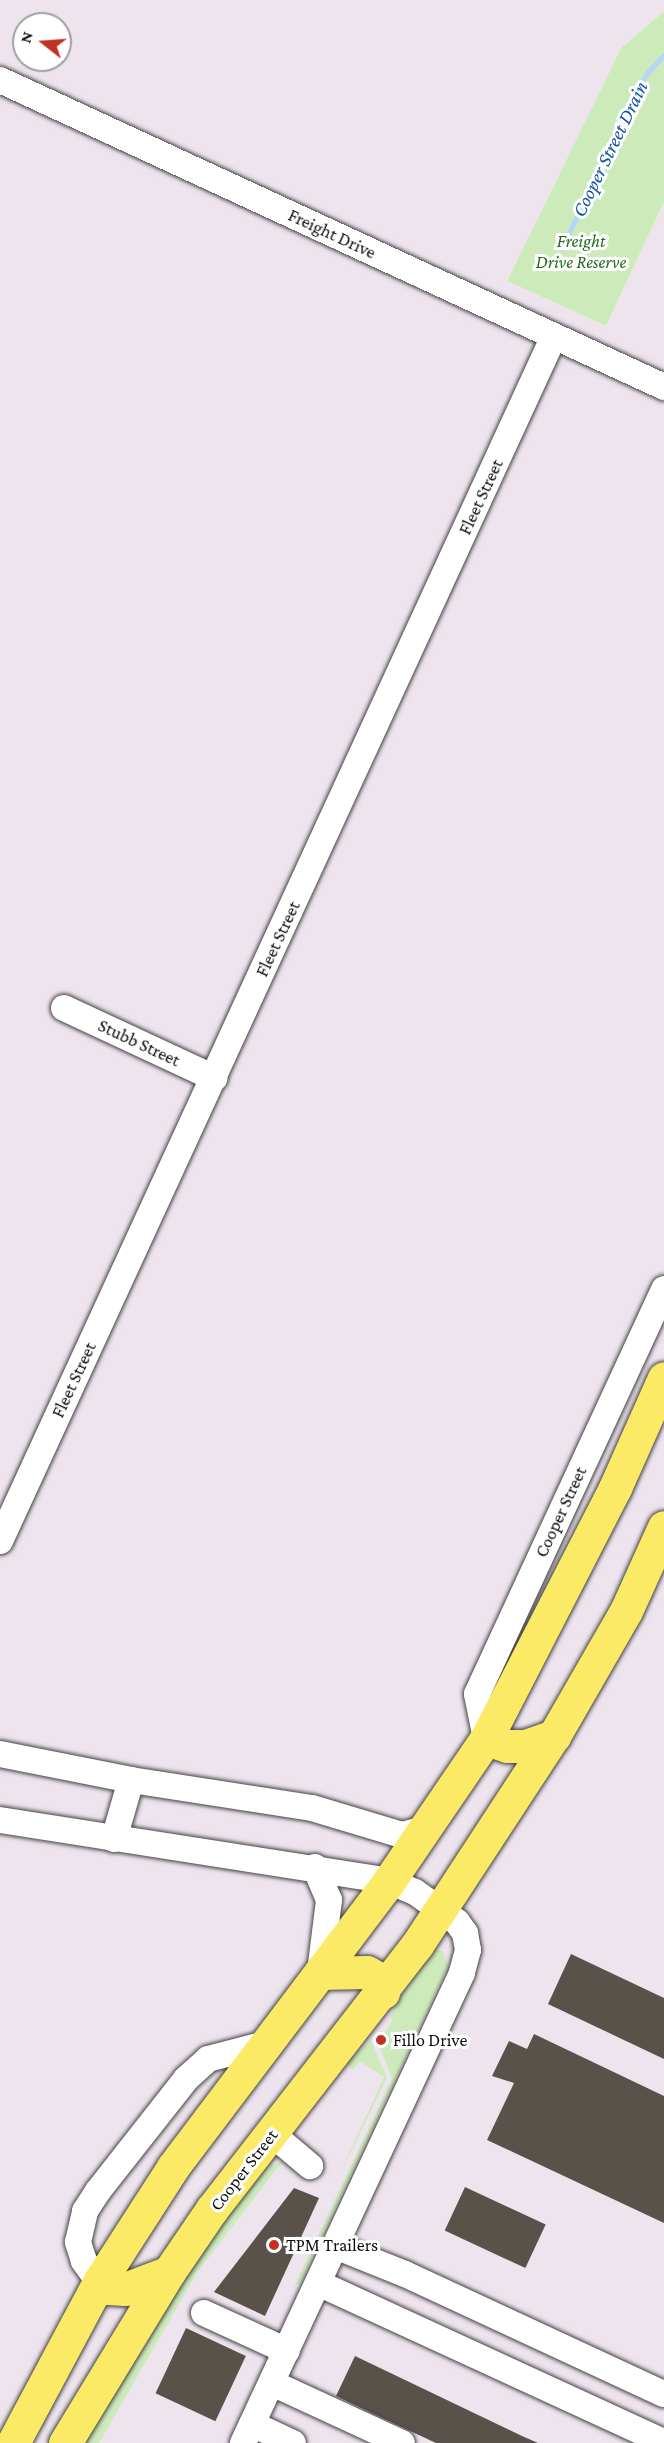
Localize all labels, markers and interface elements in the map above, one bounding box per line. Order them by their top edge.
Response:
north arrow [12,12,72,72]
text: N [16,29,36,45]
water label: Cooper Street Drain [567,77,653,221]
street label: Freight Drive [285,204,379,264]
park label: Freight Drive Reserve [536,231,626,274]
street label: Fleet Street [454,456,508,538]
street label: Fleet Street [251,898,305,980]
street label: Stubb Street [95,1015,183,1071]
street label: Fleet Street [47,1339,101,1421]
street label: Cooper Street [531,1463,591,1561]
place label: Fillo Drive [393,2029,467,2051]
marker: Fillo Drive [374,2033,388,2047]
street label: Cooper Street [205,2125,283,2215]
place label: TPM Trailers [286,2234,378,2256]
marker: TPM Trailers [267,2238,281,2252]

